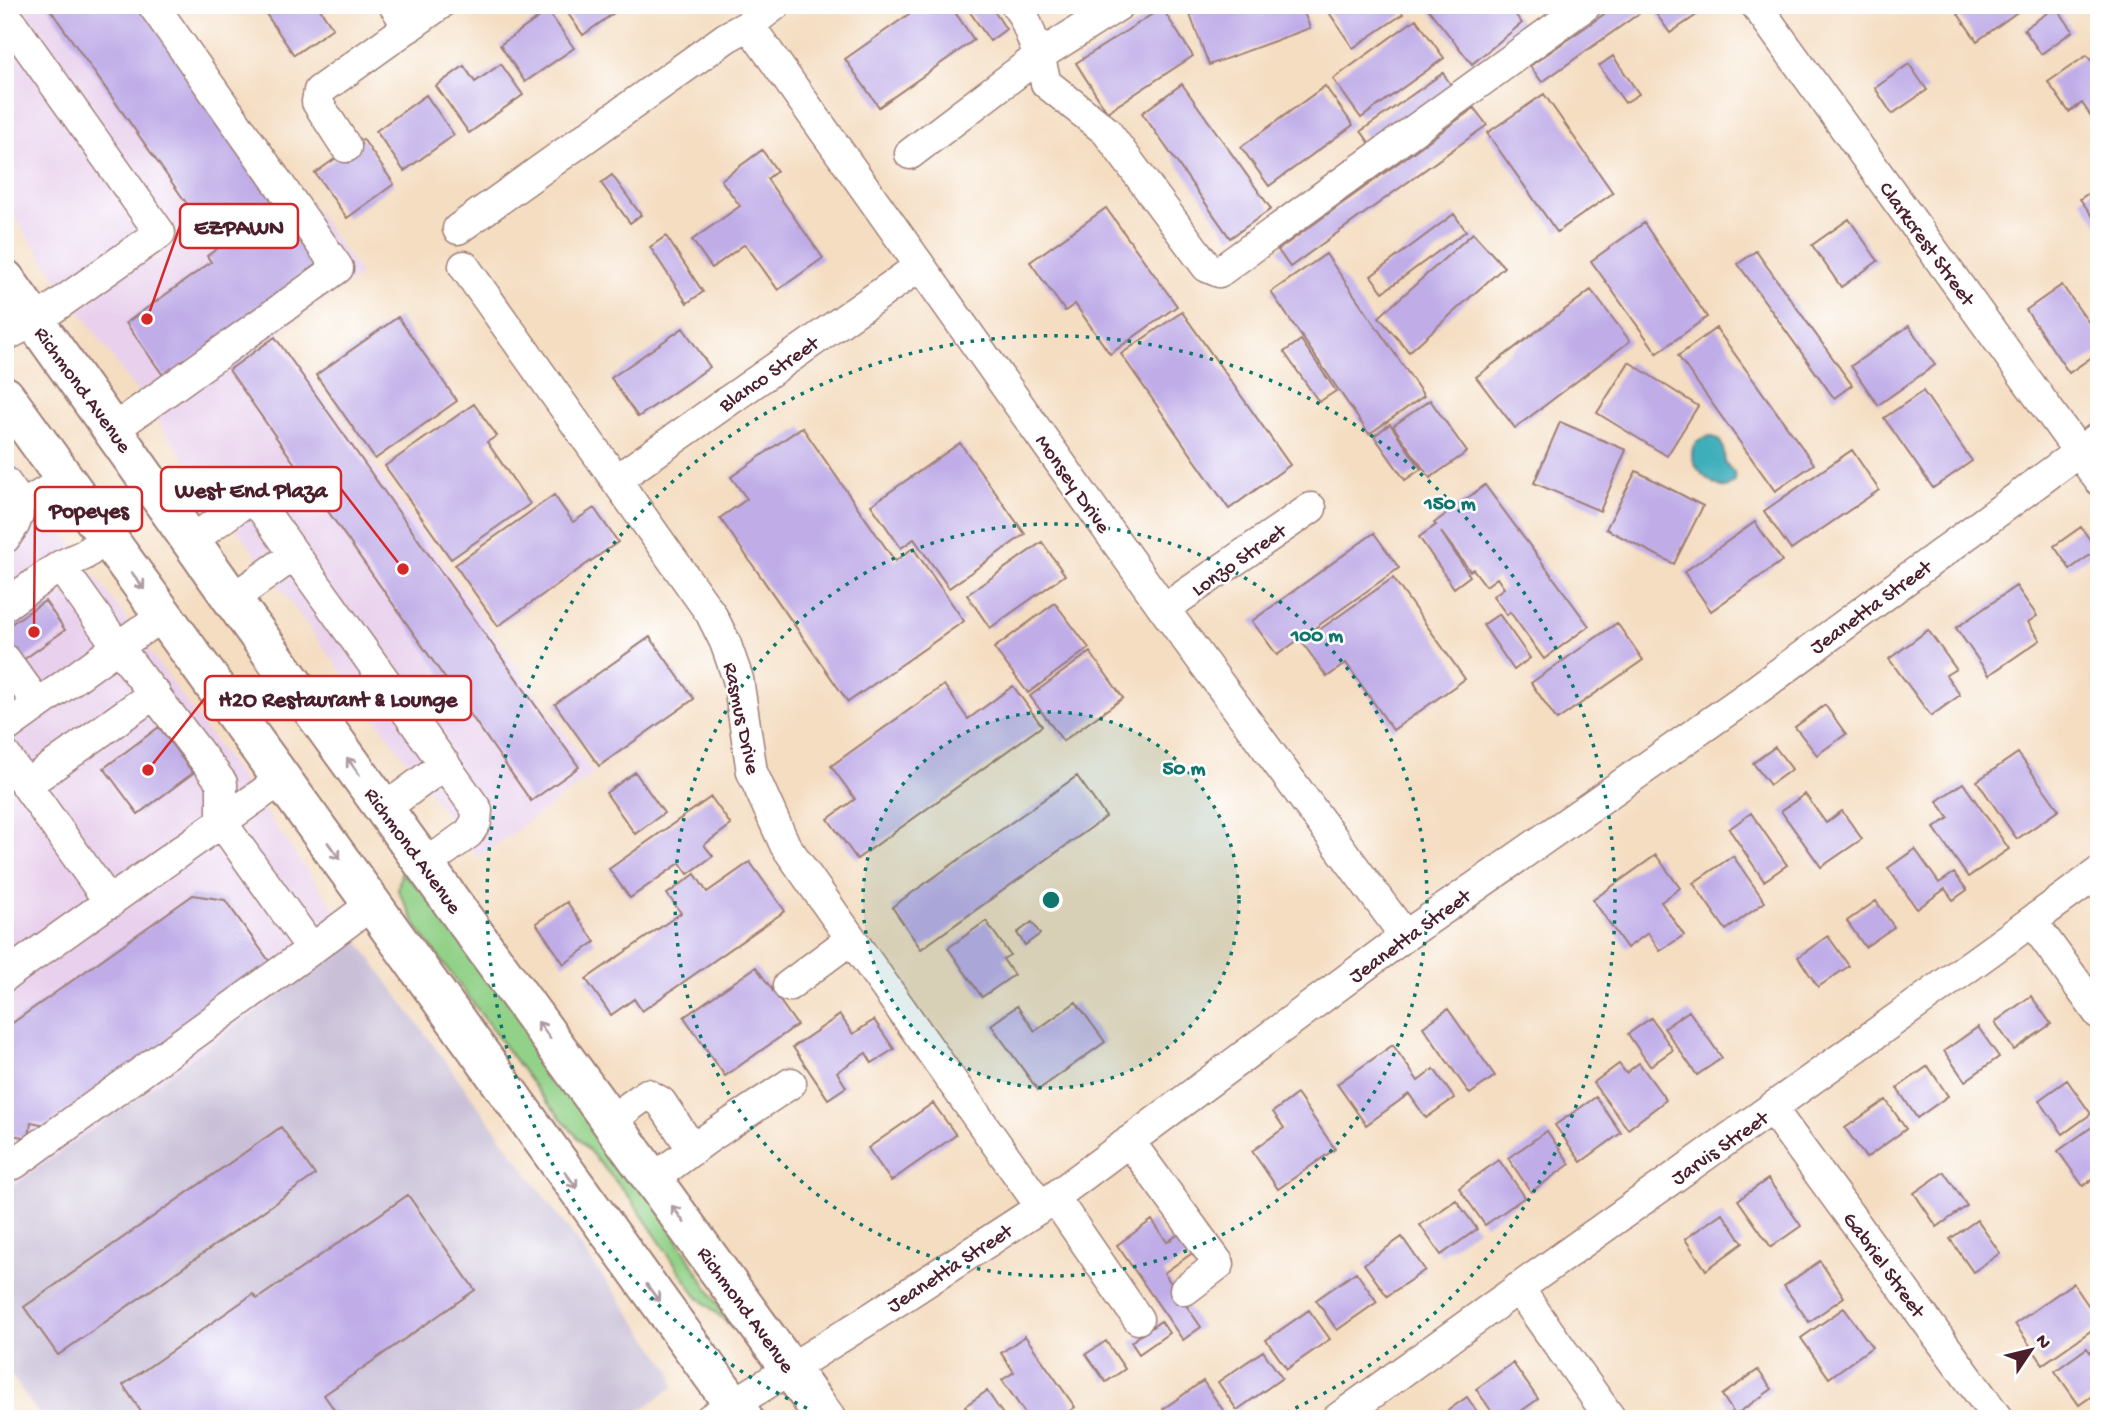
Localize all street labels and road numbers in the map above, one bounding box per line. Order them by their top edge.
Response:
street label: Clarkcrest Street [1872,178,1980,314]
street label: Richmond Avenue [27,323,136,460]
street label: Blanco Street [715,331,827,420]
street label: Monsey Drive [1028,431,1115,540]
street label: Lonzo Street [1188,519,1294,604]
street label: Jeanetta Street [1806,555,1940,661]
street label: Rasmus Drive [716,661,764,778]
street label: Richmond Avenue [357,784,466,921]
street label: Jeanetta Street [1345,884,1479,990]
street label: Jarvis Street [1668,1106,1776,1192]
street label: Gabriel Street [1835,1208,1930,1326]
street label: Jeanetta Street [884,1219,1020,1320]
street label: Richmond Avenue [690,1243,799,1380]

